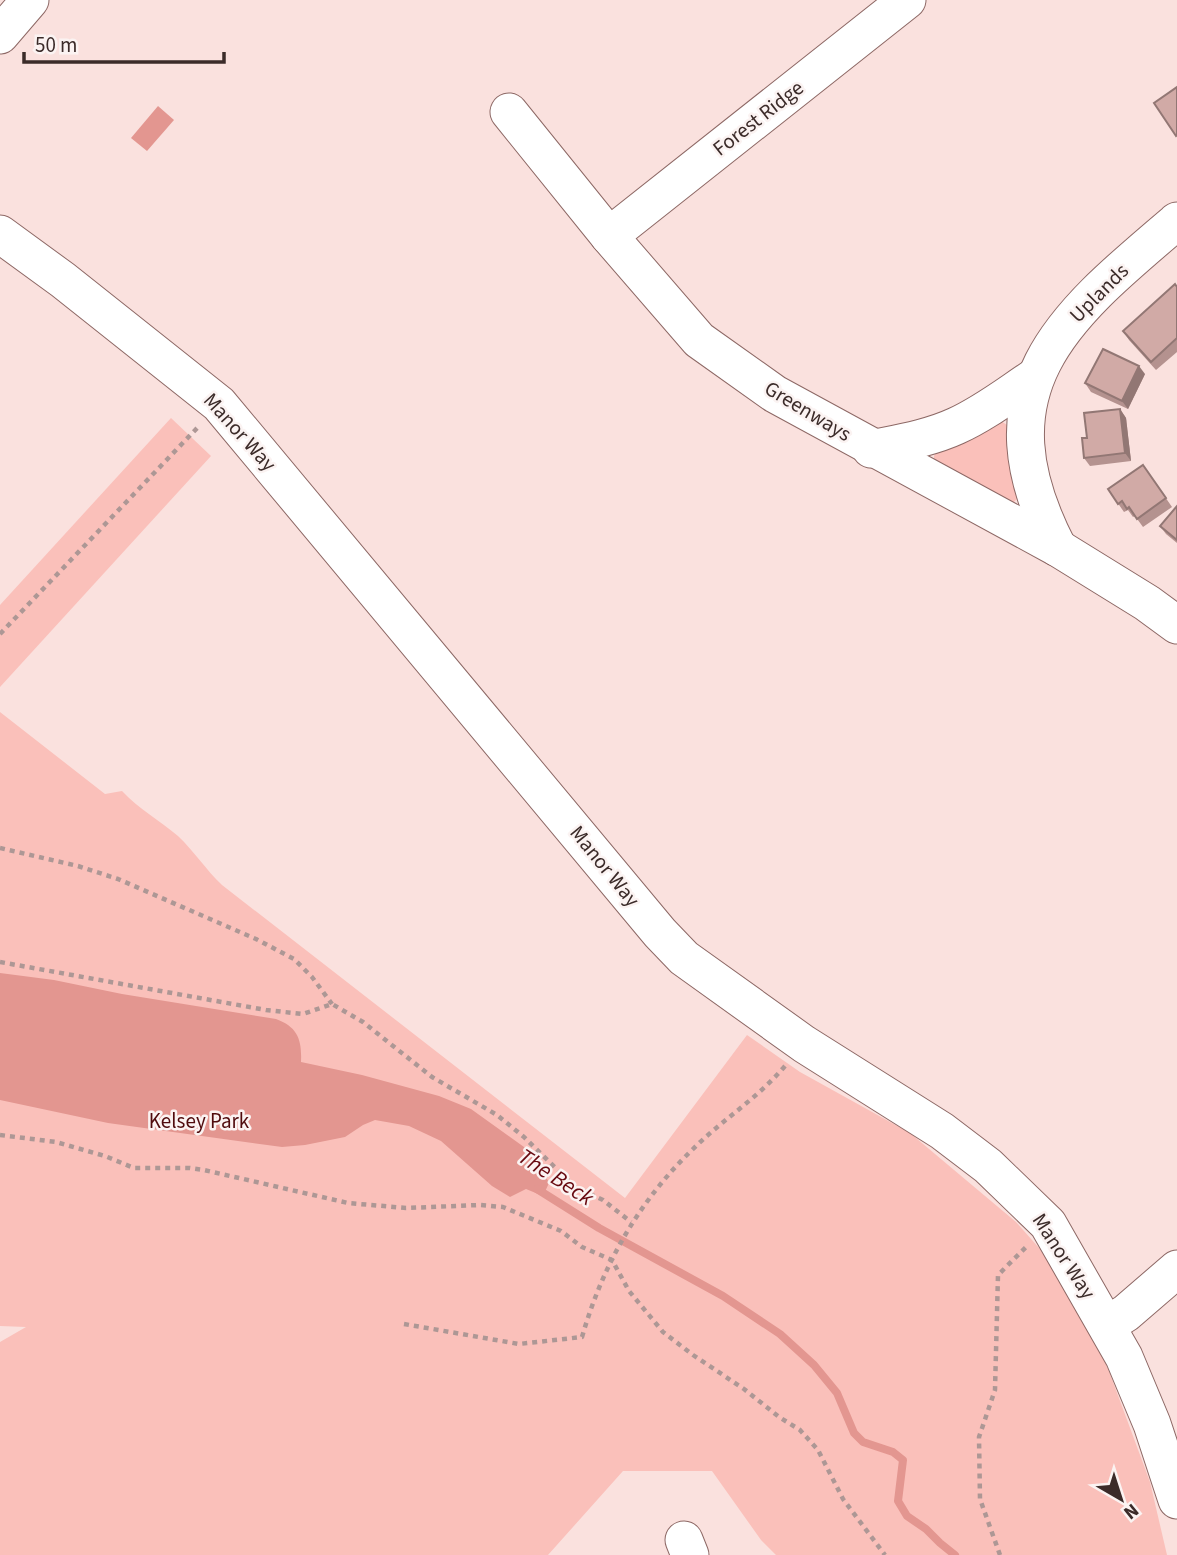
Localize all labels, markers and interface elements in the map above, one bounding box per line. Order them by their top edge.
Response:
scale bar [24,21,224,65]
text: 50 m [35,30,77,60]
street label: Forest Ridge [706,73,810,163]
street label: Uplands [1063,256,1136,329]
street label: Greenways [759,373,857,449]
street label: Manor Way [196,386,284,478]
street label: Manor Way [563,819,647,913]
park label: Kelsey Park [149,1106,250,1136]
water label: The Beck [512,1140,601,1214]
street label: Manor Way [1025,1207,1103,1305]
north arrow [1086,1464,1156,1534]
text: N [1117,1497,1144,1526]

